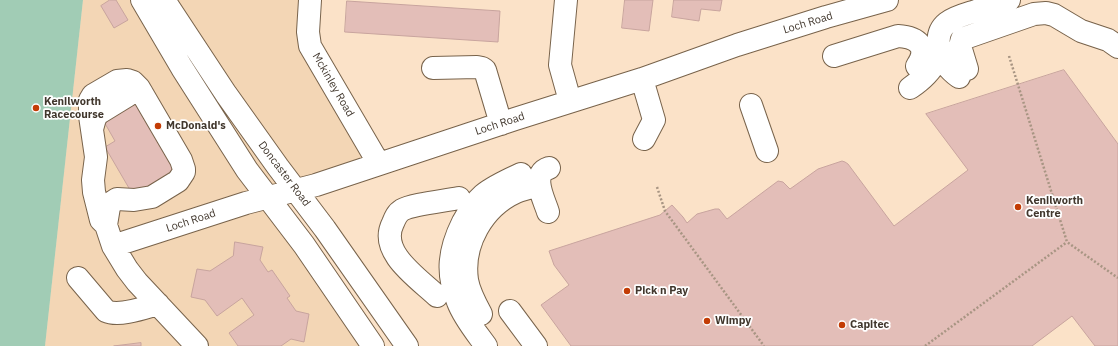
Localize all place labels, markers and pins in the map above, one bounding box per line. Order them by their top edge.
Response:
place label: Kenilworth Racecourse [44,95,104,121]
marker: Kenilworth Racecourse [31,103,41,113]
place label: McDonald's [166,119,226,133]
marker: McDonald's [153,121,163,131]
place label: Kenilworth Centre [1026,194,1083,220]
marker: Kenilworth Centre [1013,202,1023,212]
place label: Pick n Pay [635,284,688,298]
marker: Pick n Pay [622,286,632,296]
place label: Wimpy [715,314,751,328]
marker: Wimpy [702,316,712,326]
place label: Capitec [850,318,889,332]
marker: Capitec [837,320,847,330]

